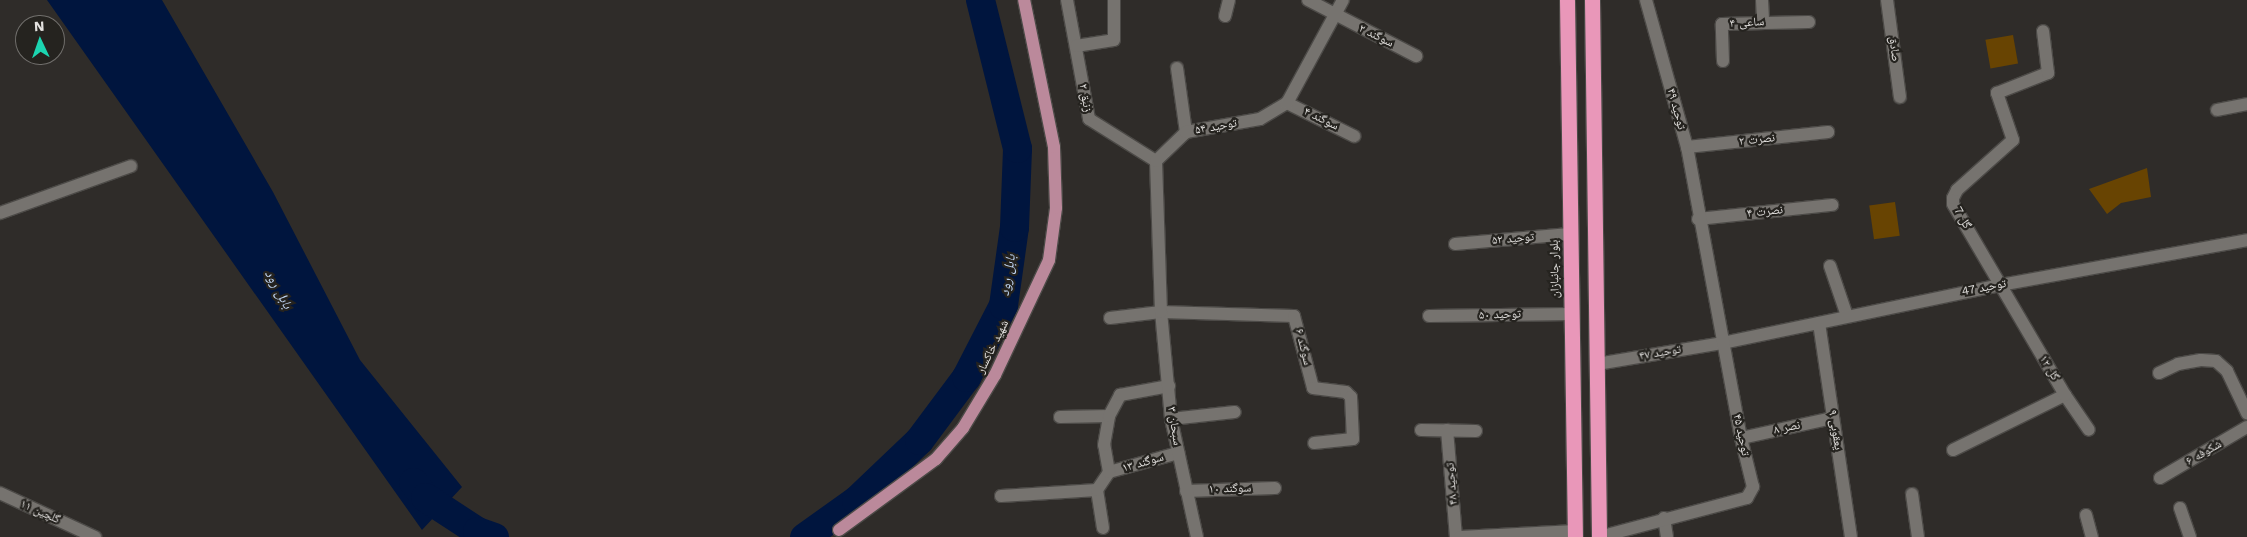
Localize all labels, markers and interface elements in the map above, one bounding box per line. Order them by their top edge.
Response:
north arrow [15,15,65,65]
street label: ساعی ۴ [1729,15,1765,31]
text: N [34,18,45,34]
street label: سوگند ۲ [1356,21,1396,51]
street label: صادق [1885,36,1903,62]
street label: زنبق ۲ [1075,83,1095,113]
street label: توحید ۴۹ [1664,87,1688,131]
street label: سوگند ۴ [1301,104,1341,134]
street label: توحید ۵۴ [1194,116,1238,138]
street label: نصرت ۲ [1738,131,1776,149]
street label: نصرت ۴ [1746,203,1784,221]
street label: گل 7 [1950,204,1974,232]
street label: توحید ۵۲ [1491,230,1535,248]
street label: بلوار جانبازان [1547,240,1563,298]
water label: بابل رود [995,253,1019,297]
water label: بابل رود [261,267,297,311]
street label: توحید 47 [1961,277,2007,299]
street label: توحید ۵۰ [1479,307,1521,323]
street label: شهید خاکسار [974,318,1012,376]
street label: سوگند ۶ [1292,327,1314,367]
street label: توحید ۴۷ [1638,342,1682,364]
street label: گل ۱۲ [2036,353,2062,383]
street label: سبحان ۳ [1164,406,1184,446]
street label: یعقوبی ۹ [1825,409,1845,451]
street label: توحید ۴۵ [1730,413,1752,457]
street label: نصر ۸ [1772,418,1802,438]
street label: شکوفه ۶ [2184,437,2224,469]
street label: سوگند ۱۳ [1121,450,1165,476]
street label: توحید ۴۸ [1443,462,1461,506]
street label: سوگند ۱۰ [1208,481,1252,497]
street label: گلچین ۱۱ [18,497,62,527]

